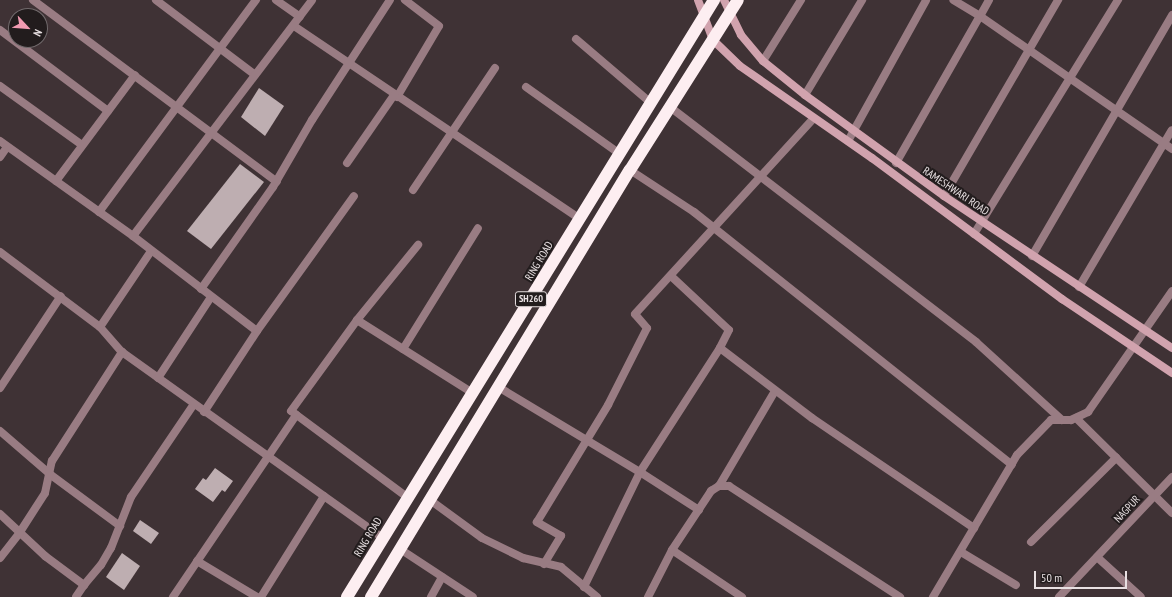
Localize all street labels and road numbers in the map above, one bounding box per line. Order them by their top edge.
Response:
street label: RAMESHWARI ROAD [920,164,992,218]
street label: RING ROAD [522,239,556,283]
road number: SH260 [514,291,548,307]
street label: NAGPUR [1111,493,1143,525]
street label: RING ROAD [351,515,385,559]

